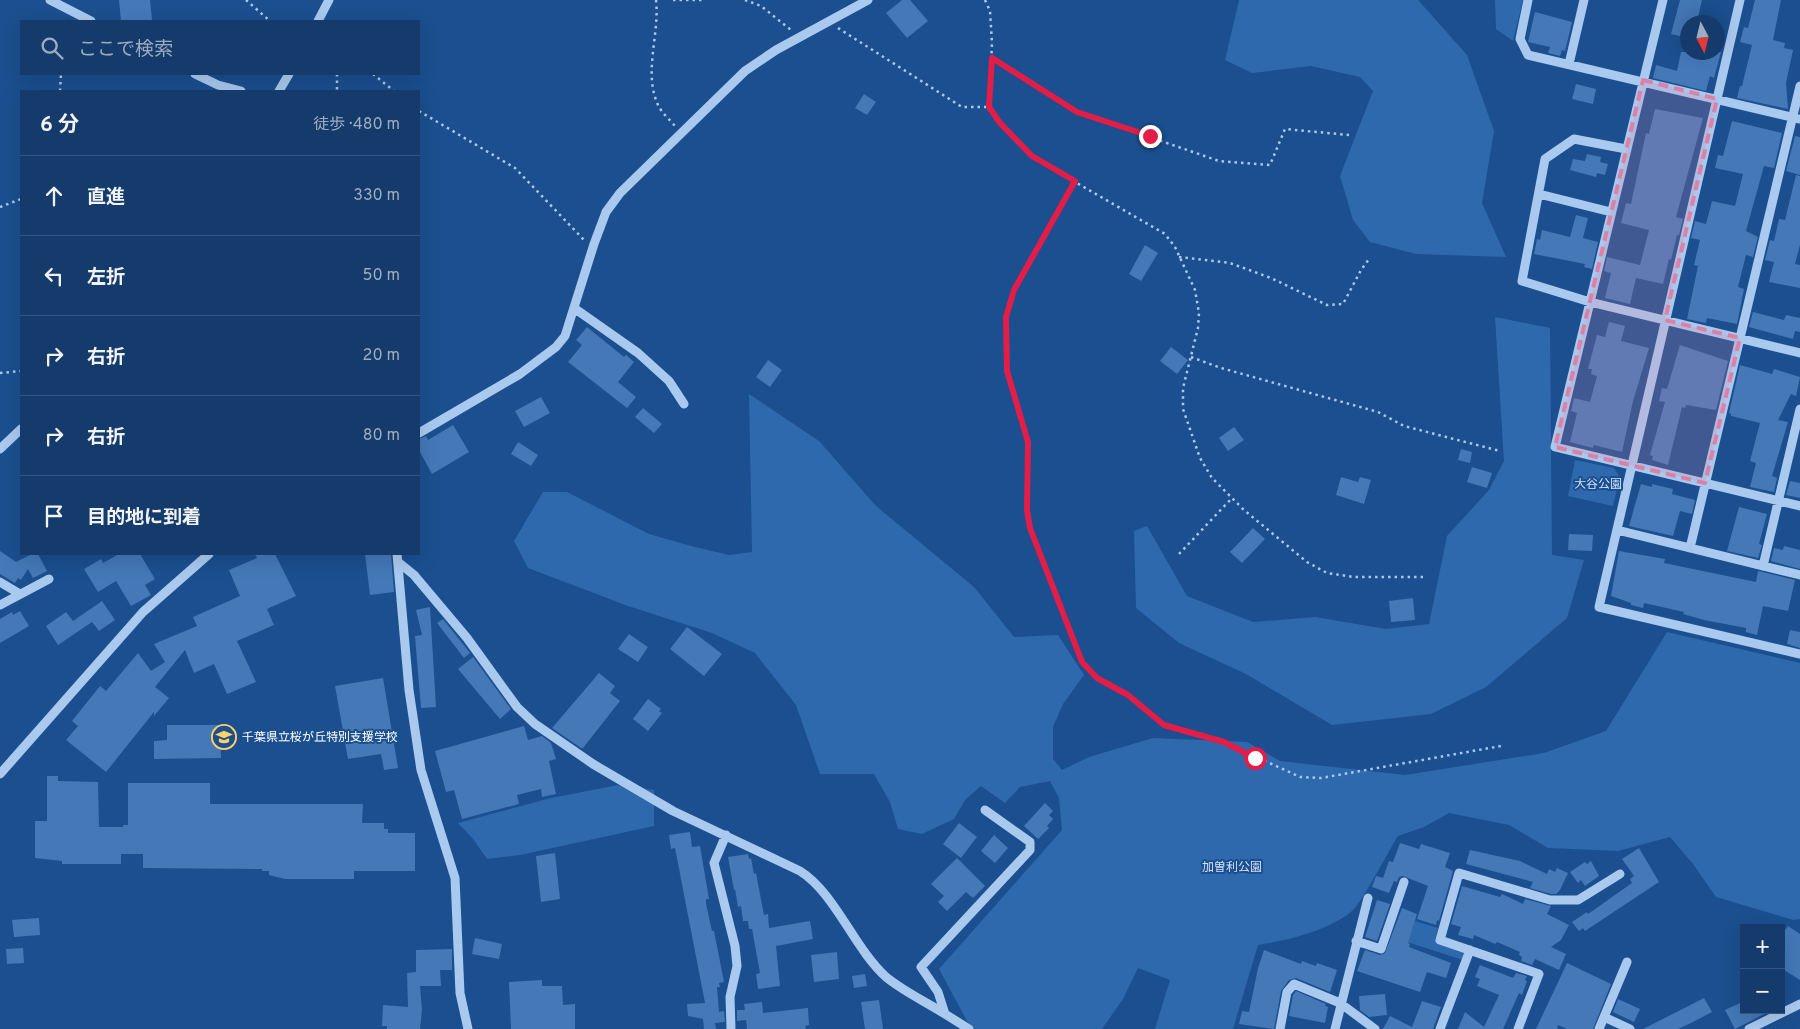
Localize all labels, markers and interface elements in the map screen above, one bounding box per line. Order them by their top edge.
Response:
north arrow [1680,15,1725,60]
search box [20,20,420,75]
icon: search [38,34,66,62]
text: ここで検索 [78,38,173,62]
text: 6 分 [40,112,79,139]
text: 徒歩 · 480 m [313,115,400,135]
route end [1139,125,1162,148]
icon: ahead [40,182,68,210]
text: 直進 [87,186,125,210]
text: 330 m [353,186,400,206]
icon: left [40,262,68,290]
text: 左折 [87,266,125,290]
text: 50 m [363,266,400,286]
icon: right [40,342,68,370]
text: 右折 [87,346,125,370]
text: 20 m [363,346,400,366]
icon: right [40,422,68,450]
text: 右折 [87,426,125,450]
text: 80 m [363,426,400,446]
park label: 大谷公園 [1574,477,1622,493]
icon: arrive [40,502,68,530]
text: 目的地に到着 [87,506,201,530]
school or university icon: 千葉県立桜が丘特別支援学校 [211,724,237,750]
place label: 千葉県立桜が丘特別支援学校 [242,730,398,746]
route start [1244,747,1267,770]
park label: 加曽利公園 [1202,860,1262,876]
map controls [1740,924,1785,1014]
button: + [1740,924,1785,969]
button: − [1740,969,1785,1014]

